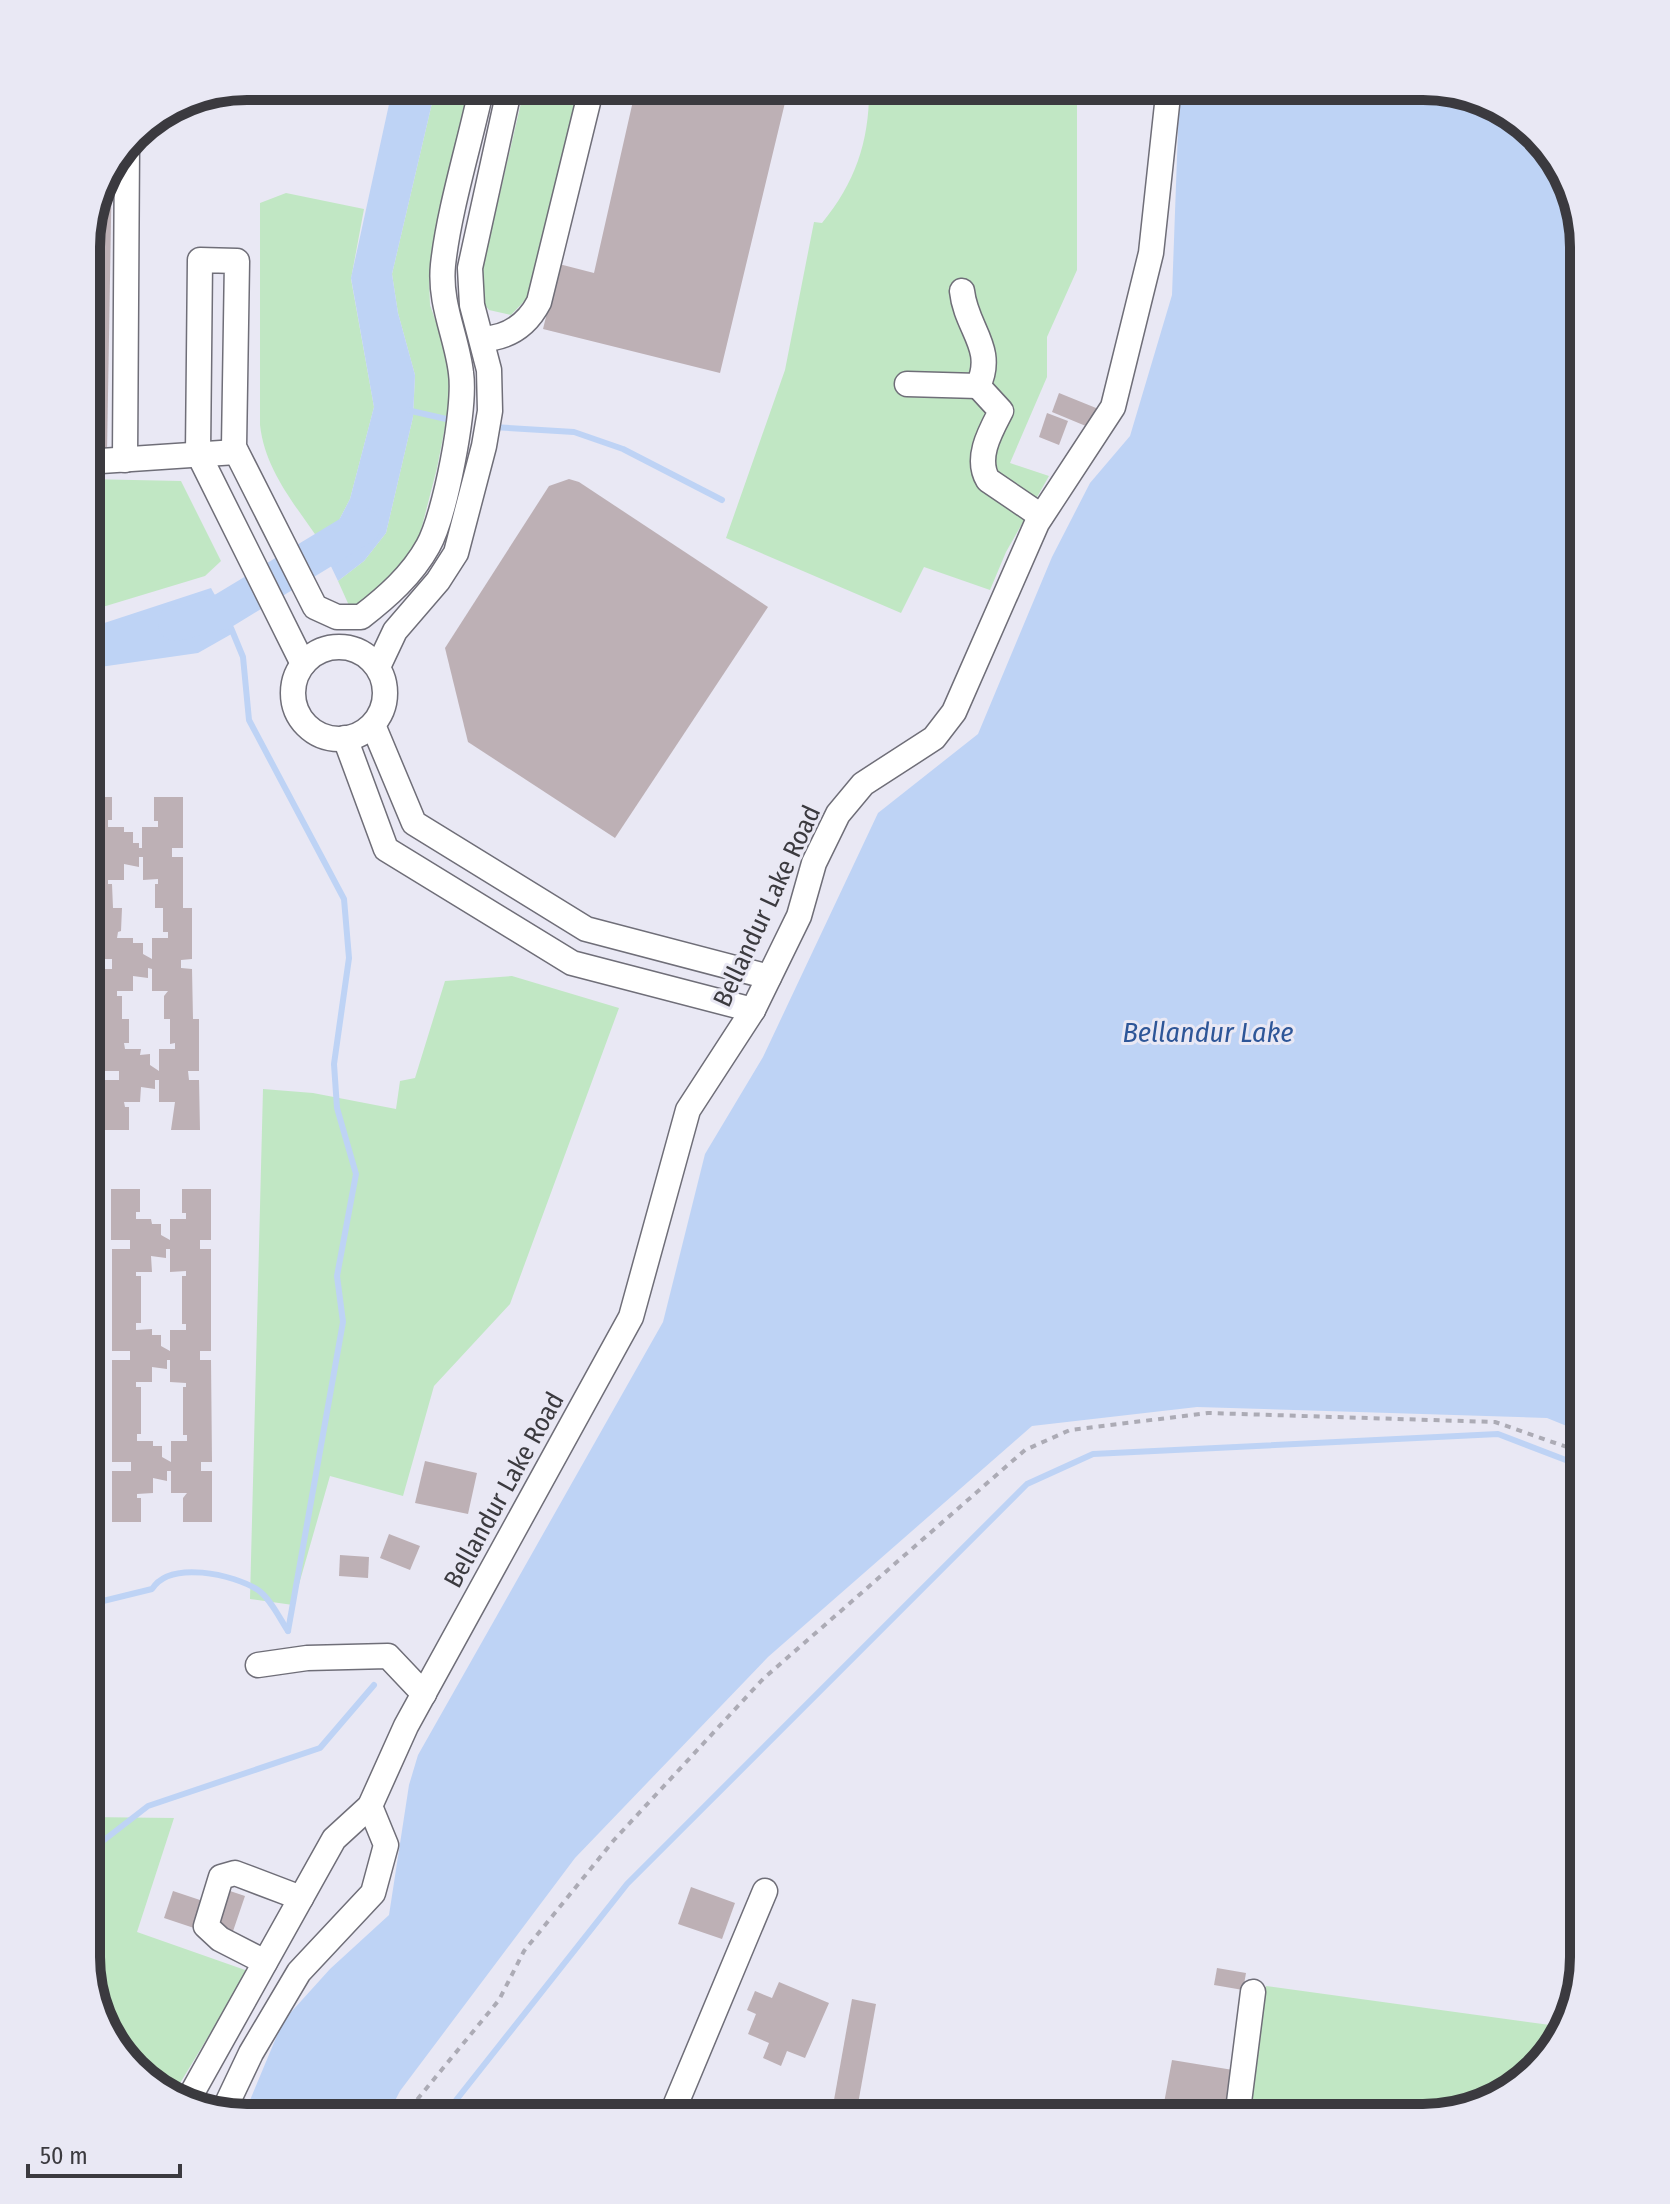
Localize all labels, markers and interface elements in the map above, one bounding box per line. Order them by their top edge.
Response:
street label: Bellandur Lake Road [707,800,827,1012]
water label: Bellandur Lake [1122,1016,1294,1049]
street label: Bellandur Lake Road [437,1387,571,1593]
scale bar [28,2128,180,2178]
text: 50 m [40,2142,88,2170]

